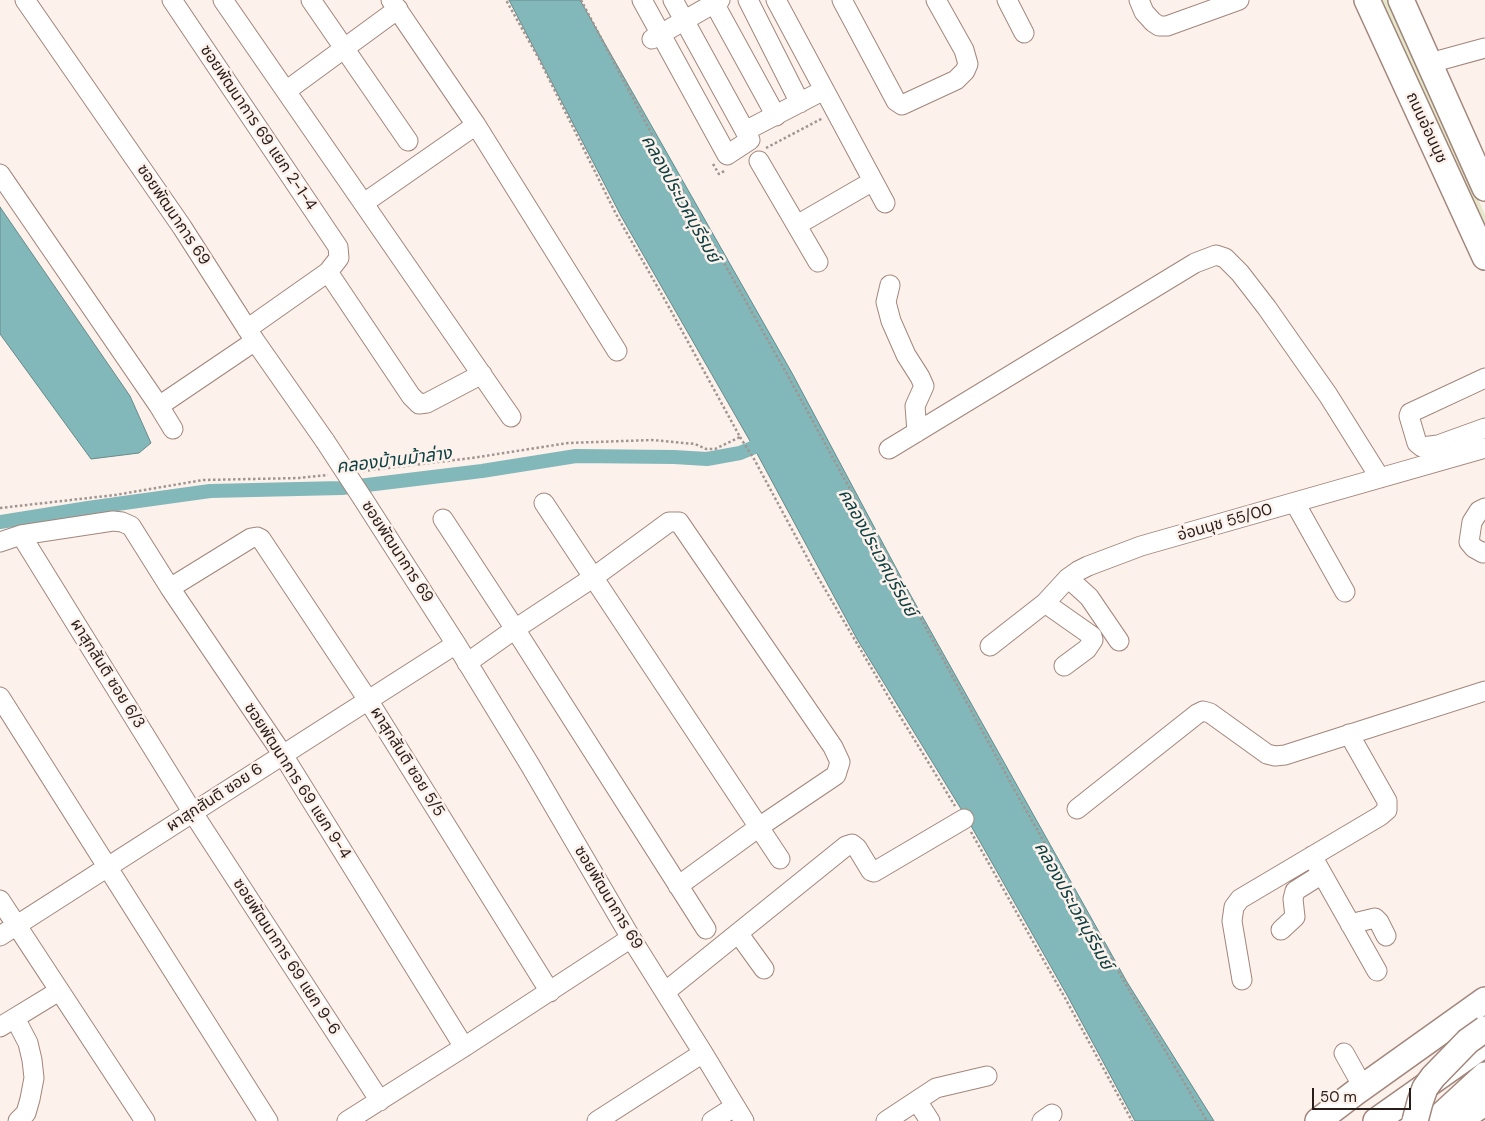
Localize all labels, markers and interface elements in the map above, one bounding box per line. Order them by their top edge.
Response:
street label: ซอยพัฒนาการ 69 แยก 2-1-4 [196,42,320,214]
street label: ถนนอ่อนนุช [1401,89,1451,167]
water label: คลองประเวศบุรีรมย์ [636,131,724,267]
street label: ซอยพัฒนาการ 69 [132,161,214,269]
water label: คลองบ้านม้าล่าง [335,443,453,479]
water label: คลองประเวศบุรีรมย์ [833,485,921,621]
street label: ซอยพัฒนาการ 69 [357,498,437,606]
street label: อ่อนนุช 55/00 [1175,500,1275,546]
street label: ผาสุกสันติ ซอย 6/3 [66,616,148,732]
street label: ซอยพัฒนาการ 69 แยก 9-4 [239,699,355,863]
street label: ผาสุกสันติ ซอย 5/5 [366,704,448,820]
street label: ผาสุกสันติ ซอย 6 [163,760,267,836]
water label: คลองประเวศบุรีรมย์ [1029,838,1117,974]
street label: ซอยพัฒนาการ 69 [570,843,646,953]
street label: ซอยพัฒนาการ 69 แยก 9-6 [228,875,344,1039]
scale bar [1315,1078,1414,1110]
text: 50 m [1320,1087,1357,1107]

